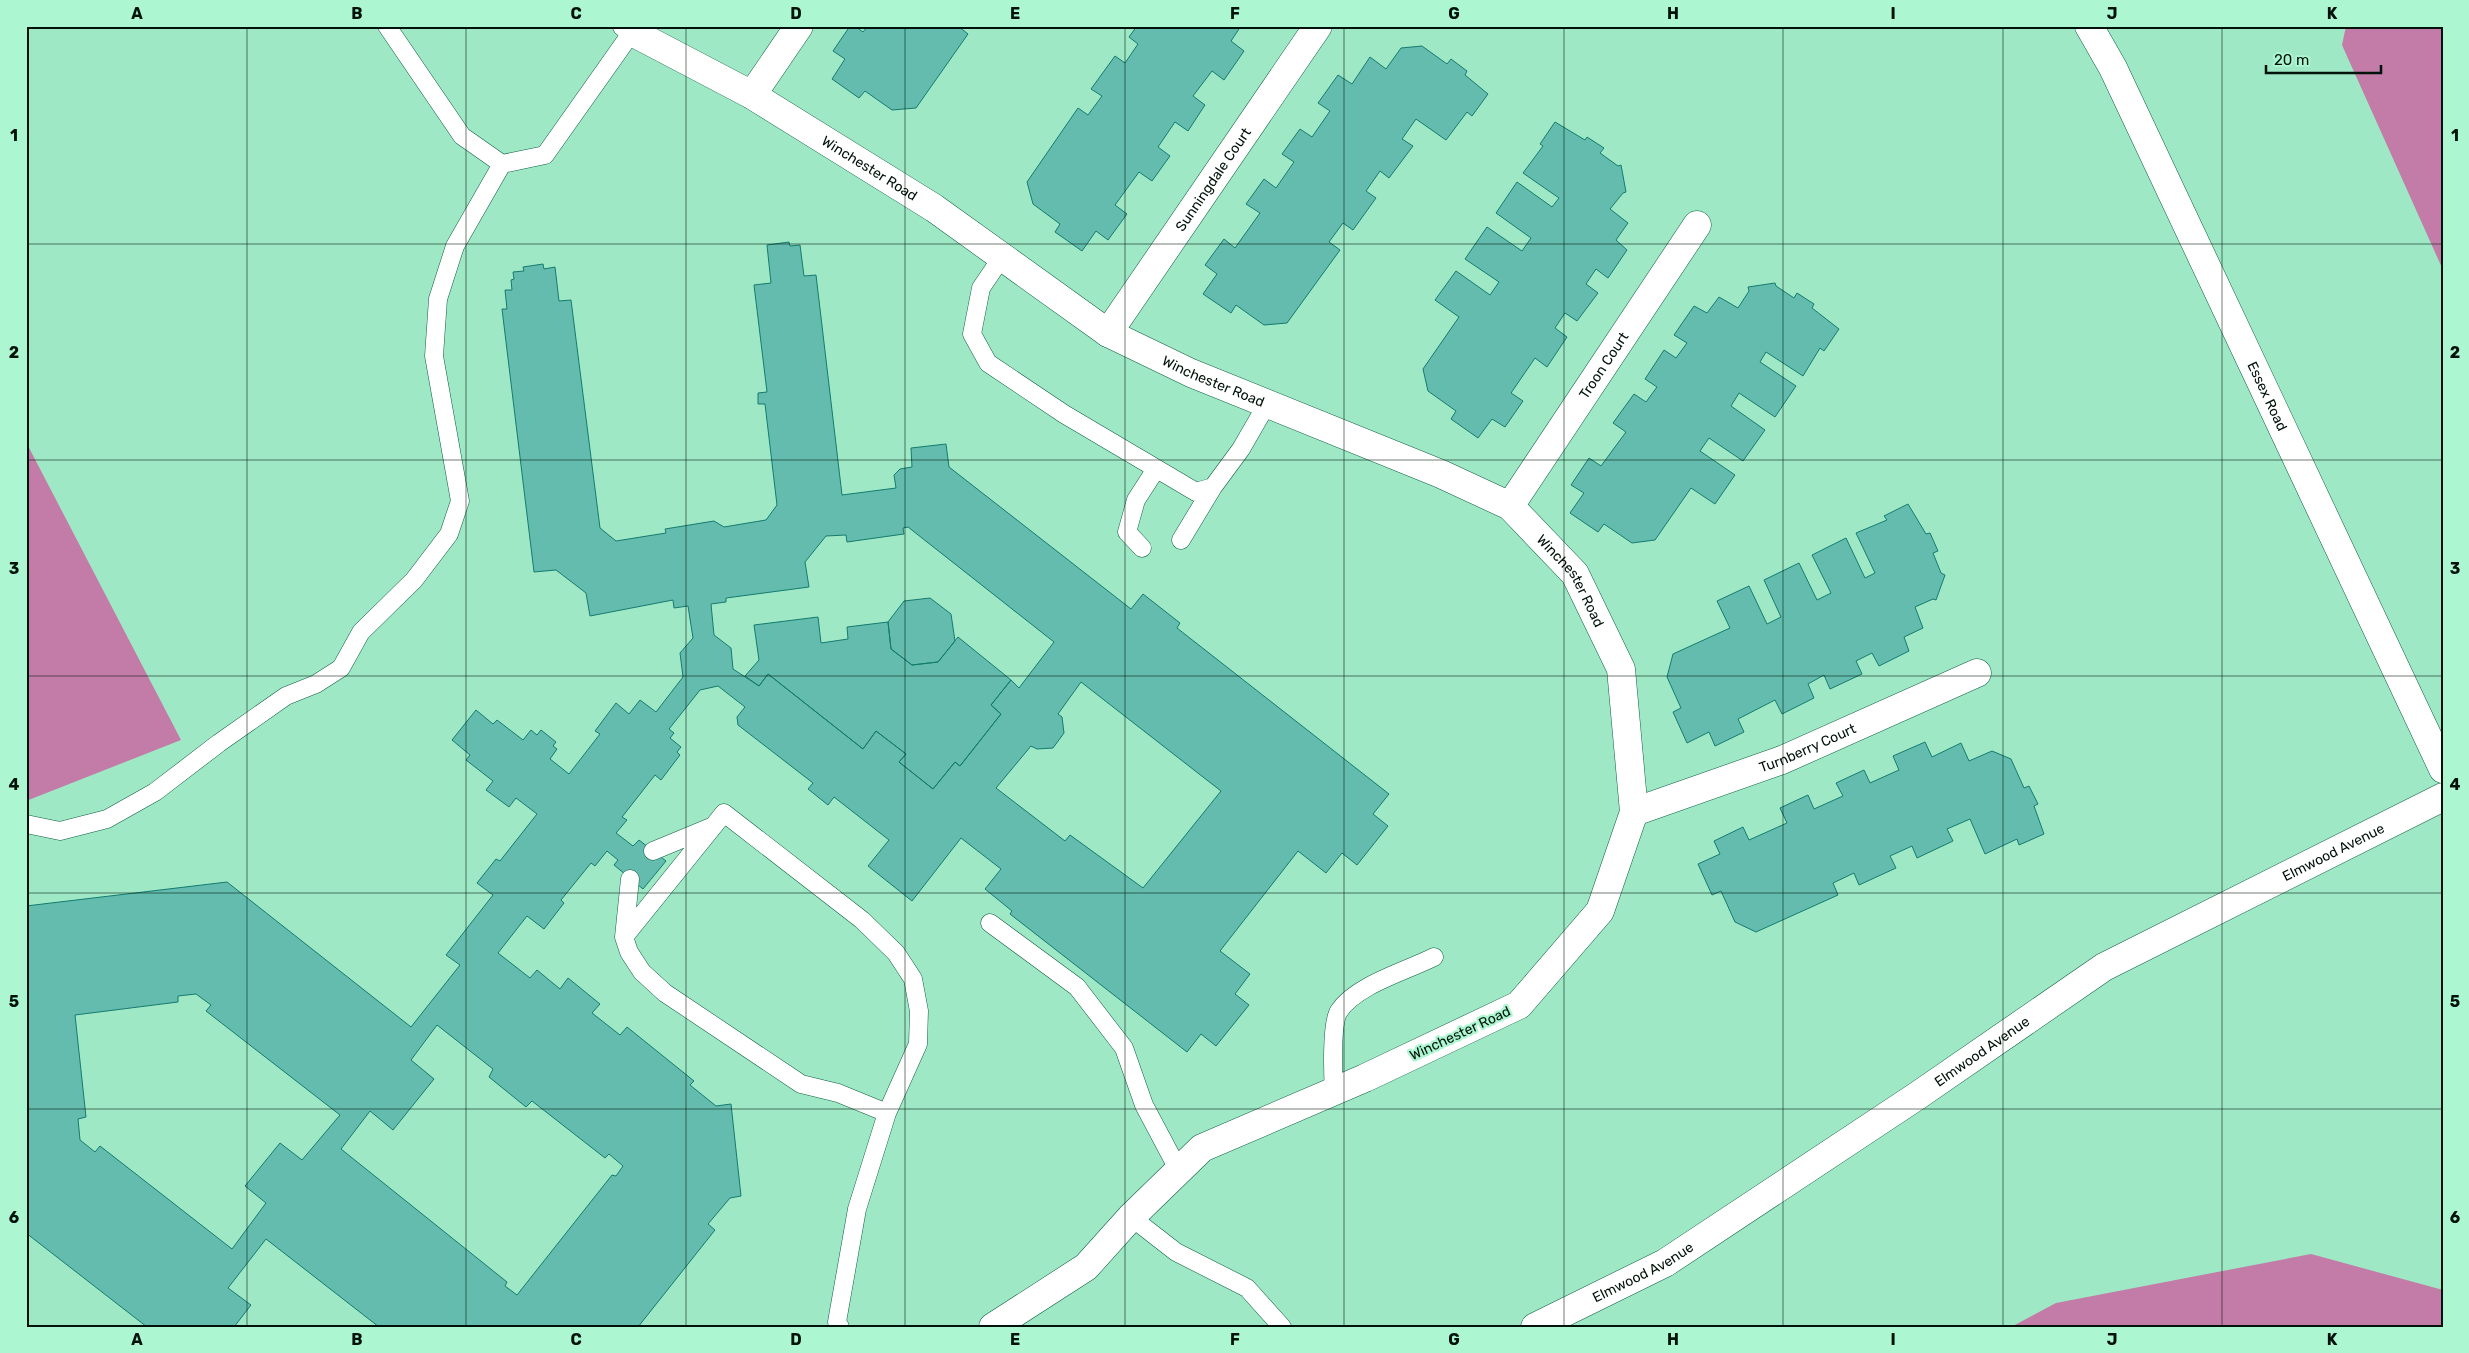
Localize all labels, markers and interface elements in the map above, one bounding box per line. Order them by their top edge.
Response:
text: A [131,4,143,23]
text: B [351,4,363,23]
text: C [570,4,582,23]
text: D [790,4,802,23]
text: E [1010,4,1020,23]
text: F [1230,4,1240,23]
text: G [1448,4,1460,23]
text: H [1667,4,1679,23]
text: I [1890,4,1896,23]
text: J [2107,4,2117,23]
text: K [2327,4,2338,23]
scale bar [2266,42,2382,74]
text: 20 m [2274,51,2309,69]
street label: Sunningdale Court [1172,124,1255,235]
text: 1 [10,126,18,145]
text: 1 [2451,126,2459,145]
street label: Winchester Road [818,132,920,205]
street label: Troon Court [1576,328,1633,402]
text: 2 [9,343,19,362]
text: 2 [2450,343,2460,362]
street label: Winchester Road [1159,352,1267,411]
street label: Essex Road [2243,359,2291,434]
street label: Winchester Road [1533,531,1607,630]
text: 3 [9,559,19,578]
text: 3 [2450,559,2460,578]
street label: Turnberry Court [1757,720,1859,776]
text: 4 [9,775,20,794]
text: 4 [2450,775,2461,794]
street label: Elmwood Avenue [2280,820,2388,885]
text: 5 [9,992,19,1011]
text: 5 [2450,992,2460,1011]
street label: Winchester Road [1407,1003,1513,1064]
street label: Elmwood Avenue [1931,1013,2033,1090]
text: 6 [9,1208,19,1227]
text: 6 [2450,1208,2460,1227]
street label: Elmwood Avenue [1590,1239,1697,1306]
text: A [131,1330,143,1349]
text: B [351,1330,363,1349]
text: C [570,1330,582,1349]
text: D [790,1330,802,1349]
text: E [1010,1330,1020,1349]
text: F [1230,1330,1240,1349]
text: G [1448,1330,1460,1349]
text: H [1667,1330,1679,1349]
text: I [1890,1330,1896,1349]
text: J [2107,1330,2117,1349]
text: K [2327,1330,2338,1349]

